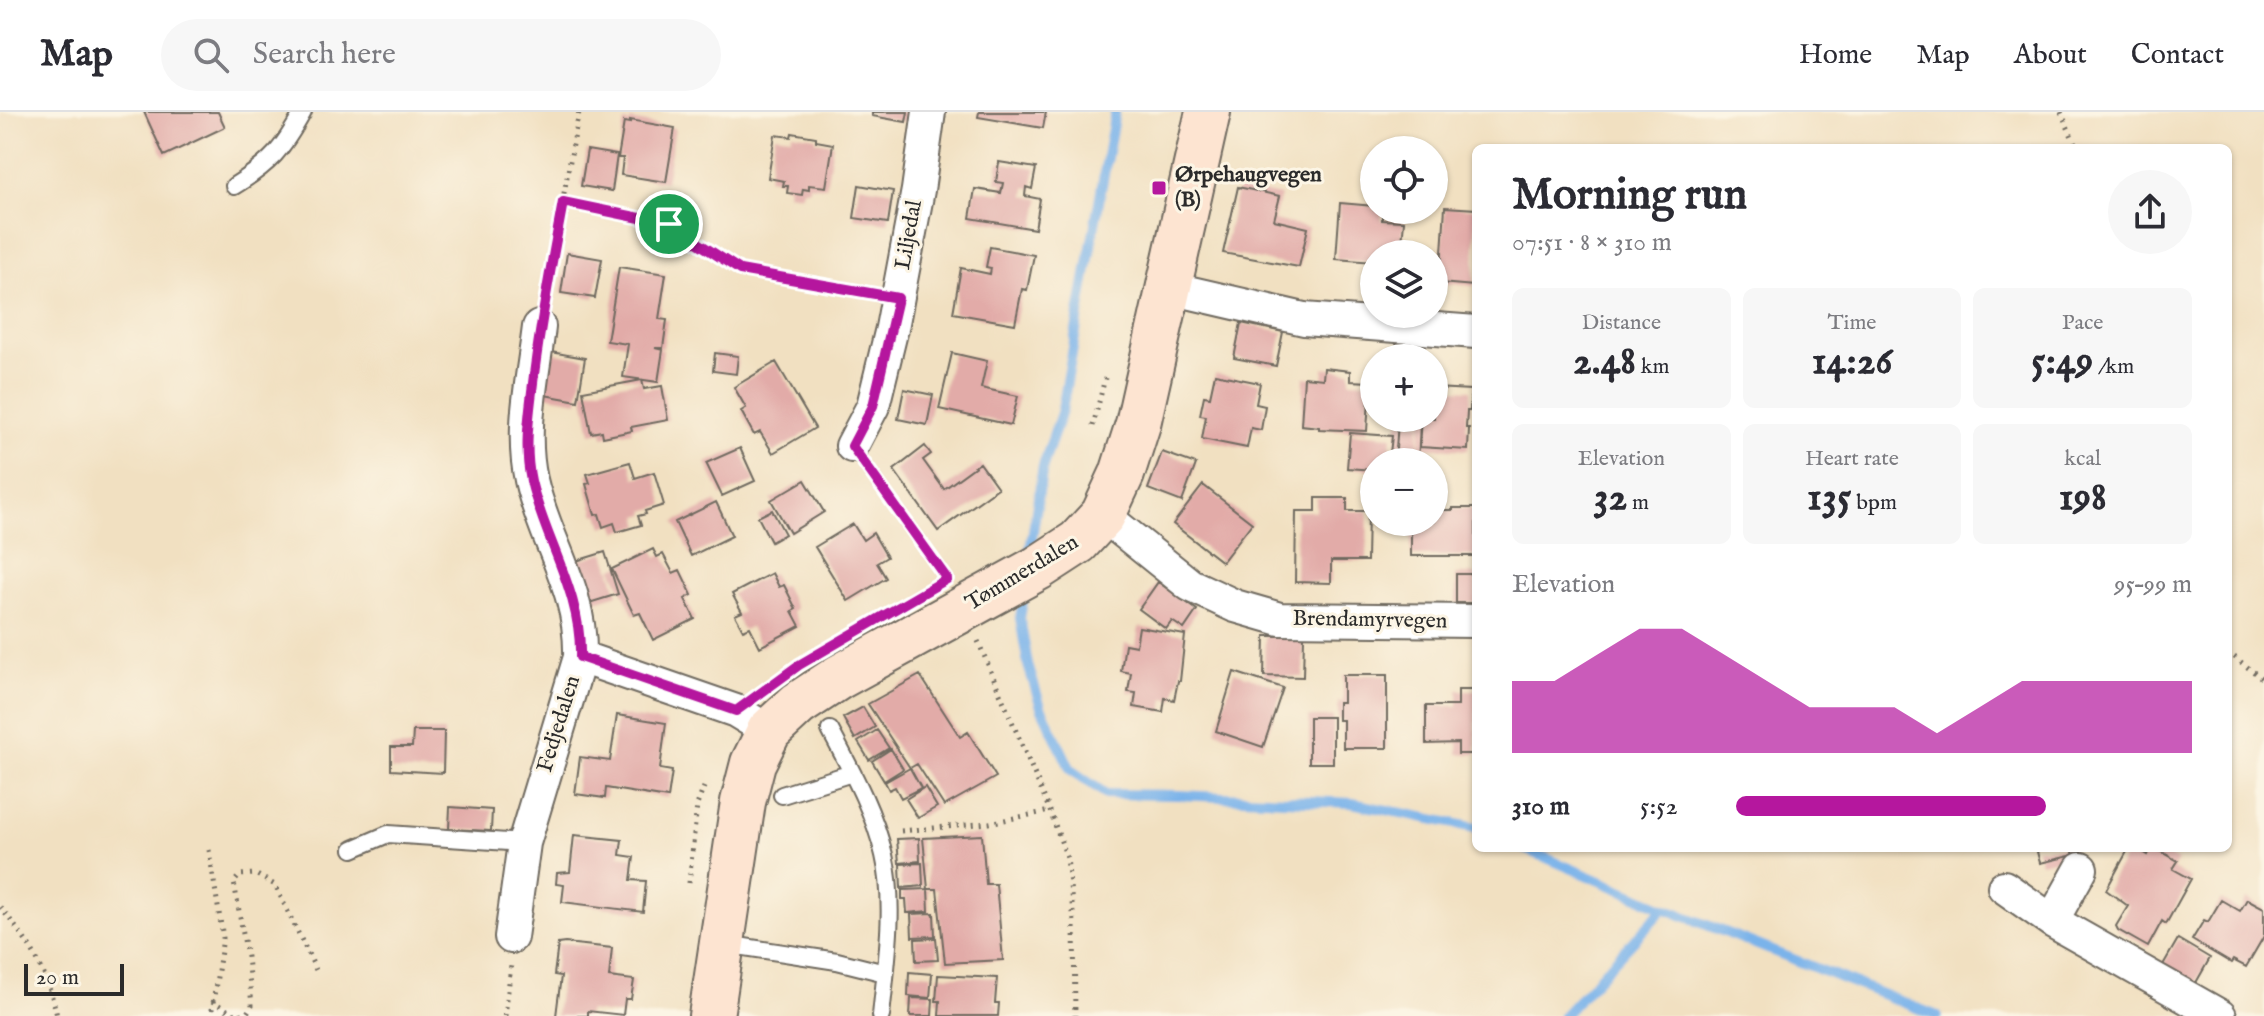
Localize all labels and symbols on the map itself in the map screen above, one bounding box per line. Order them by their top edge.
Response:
place label: Ørpehaugvegen (B) [1175,161,1322,214]
marker: Ørpehaugvegen (B) [1150,179,1168,197]
pin [635,190,703,258]
street label: Liljedal [889,198,929,272]
street label: Tømmerdalen [960,528,1084,618]
street label: Brendamyrvegen [1292,605,1448,635]
street label: Fedjedalen [531,672,587,776]
scale bar [24,960,124,996]

